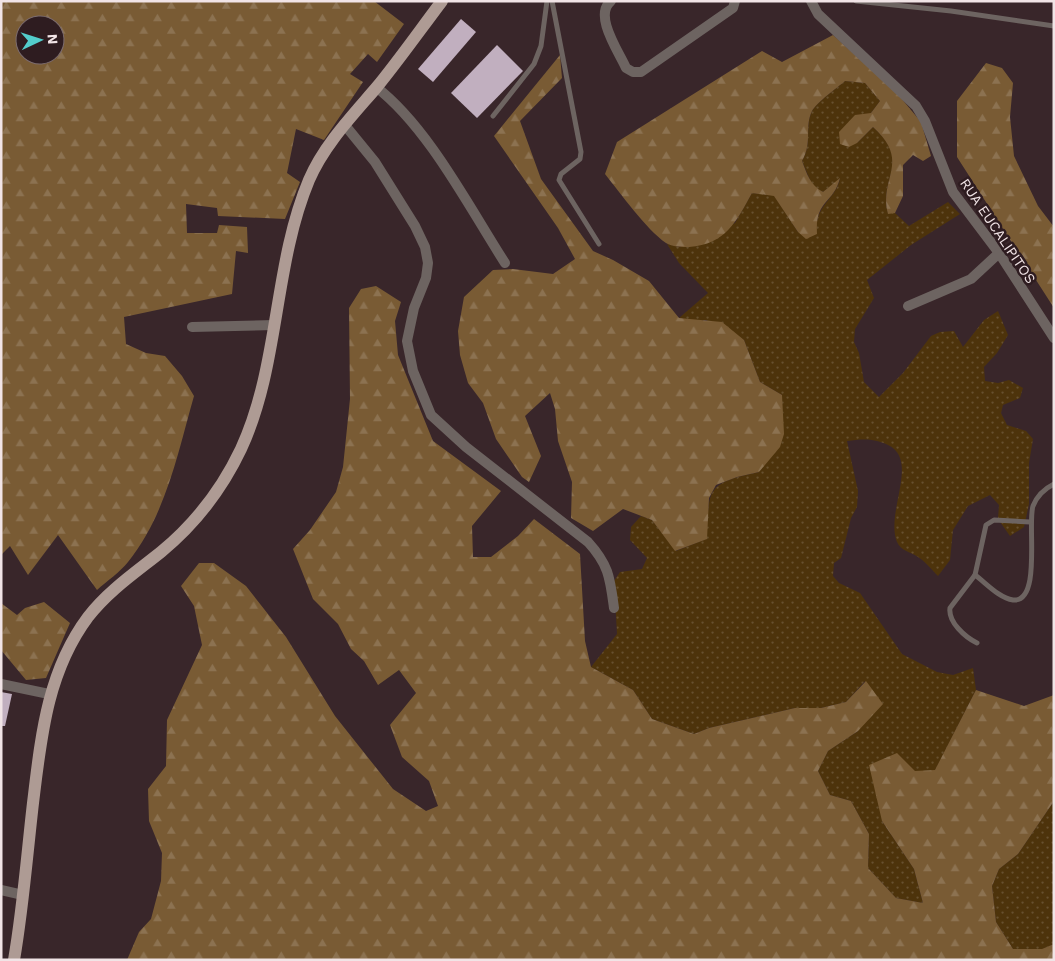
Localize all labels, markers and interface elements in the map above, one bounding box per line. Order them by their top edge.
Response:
north arrow [15,15,65,65]
text: N [45,33,61,45]
street label: RUA EUCALIPITOS [957,176,1039,286]

